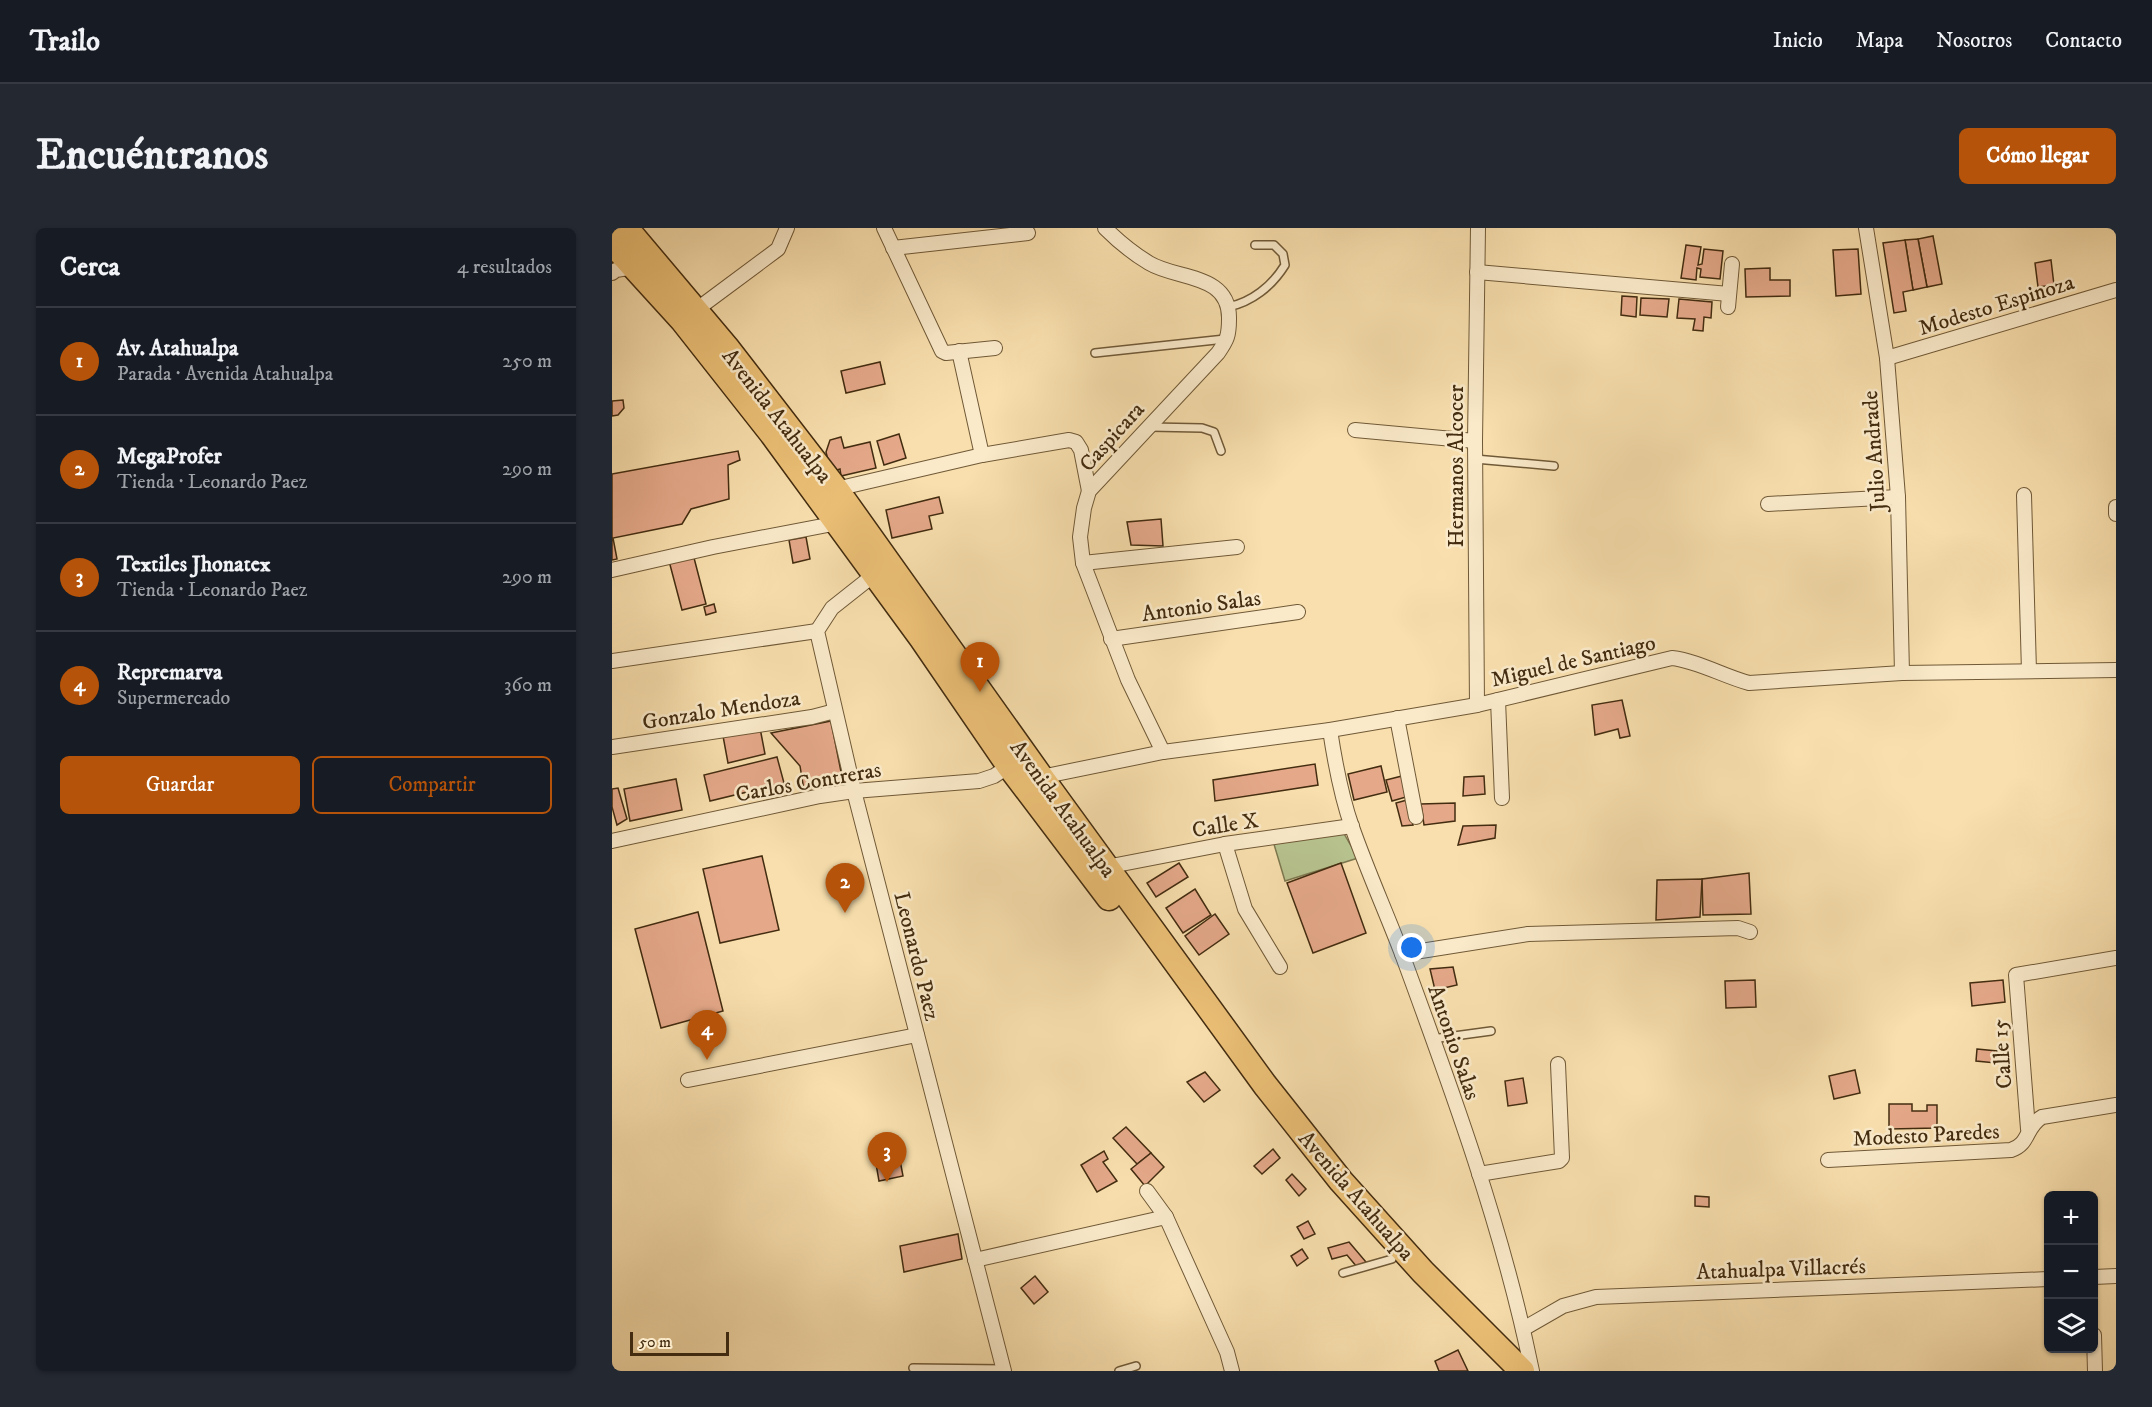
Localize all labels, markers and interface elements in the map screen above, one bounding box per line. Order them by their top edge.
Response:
text: Trailo [30,24,100,59]
text: Inicio [1773,28,1823,54]
text: Mapa [1856,28,1903,54]
text: Nosotros [1936,28,2012,54]
text: Contacto [2045,28,2122,54]
button: Cómo llegar [1959,128,2116,184]
text: Encuéntranos [36,130,268,182]
text: Cerca [60,251,120,284]
text: 4 resultados [457,255,552,280]
street label: Modesto Espinoza [1915,269,2078,342]
text: Av. Atahualpa [117,335,238,362]
street label: Avenida Atahualpa [716,343,838,489]
text: 1 [76,349,83,374]
text: 250 m [502,349,552,374]
text: Parada · Avenida Atahualpa [117,362,333,387]
street label: Hermanos Alcocer [1443,384,1470,547]
street label: Julio Andrade [1857,390,1892,514]
street label: Caspicara [1074,396,1151,477]
text: MegaProfer [117,443,222,470]
text: 2 [75,457,84,482]
text: 290 m [502,457,552,482]
text: Tienda · Leonardo Paez [117,470,308,495]
text: Textiles Jhonatex [117,551,271,578]
text: 3 [76,565,83,590]
text: 290 m [502,565,552,590]
text: Tienda · Leonardo Paez [117,578,308,603]
street label: Antonio Salas [1140,585,1262,628]
street label: Miguel de Santiago [1488,629,1658,694]
pin: 1 [960,642,1000,692]
text: Repremarva [117,659,222,686]
text: 4 [74,673,85,698]
text: 360 m [504,673,552,698]
street label: Gonzalo Mendoza [640,685,803,736]
text: Supermercado [117,686,230,711]
street label: Avenida Atahualpa [1004,735,1122,883]
button: Guardar [60,756,300,814]
button: Compartir [312,756,552,814]
street label: Carlos Contreras [733,756,883,809]
street label: Calle X [1190,807,1260,844]
pin: 2 [826,864,864,913]
street label: Leonardo Paez [888,889,946,1024]
your location [1397,933,1426,962]
street label: Antonio Salas [1421,981,1486,1104]
pin: 4 [688,1010,727,1060]
street label: Calle 15 [1987,1018,2018,1090]
street label: Modesto Paredes [1852,1118,2000,1153]
street label: Avenida Atahualpa [1292,1126,1420,1267]
pin: 3 [868,1132,906,1182]
map controls [2044,1191,2098,1353]
button: + [2044,1191,2098,1245]
button: − [2044,1245,2098,1299]
street label: Atahualpa Villacrés [1696,1253,1866,1286]
button: layers [2044,1299,2098,1353]
scale bar [630,1329,729,1356]
text: 50 m [639,1332,671,1352]

